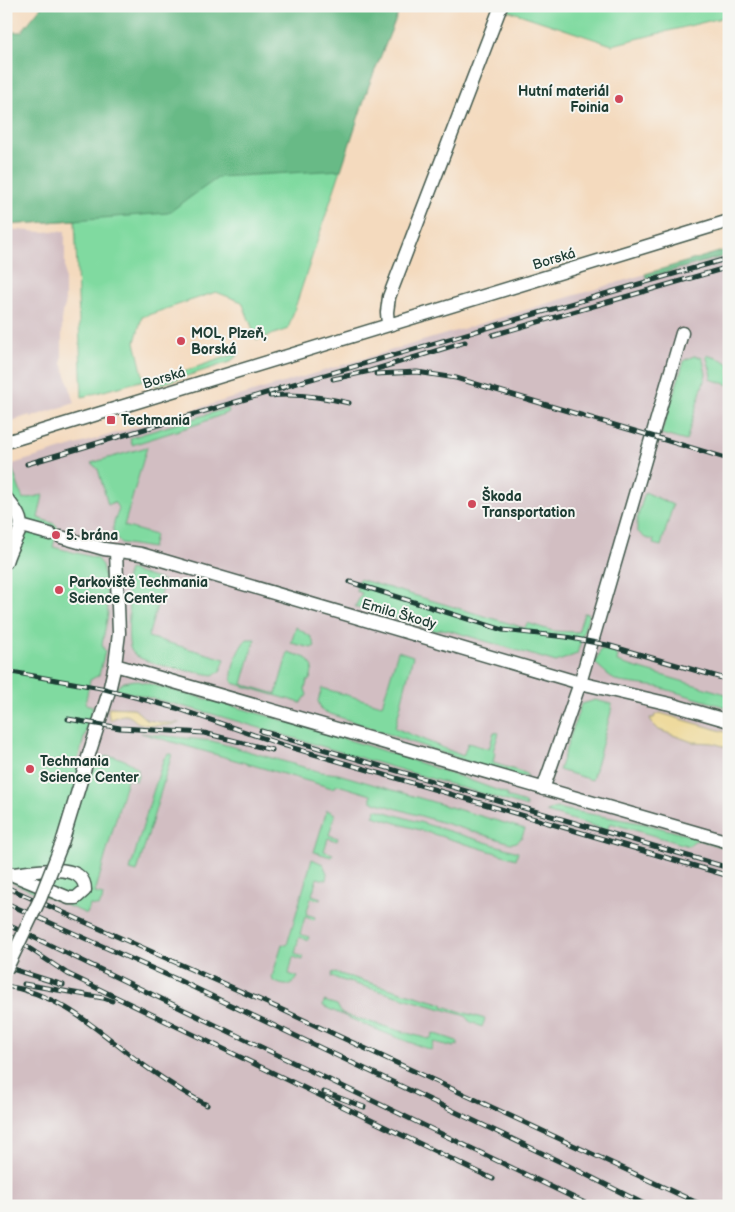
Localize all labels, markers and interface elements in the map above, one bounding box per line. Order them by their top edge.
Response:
place label: Hutní materiál Foinia [518,83,609,116]
marker: Hutní materiál Foinia [613,93,625,105]
street label: Borská [530,244,578,274]
place label: MOL, Plzeň, Borská [191,325,267,358]
marker: MOL, Plzeň, Borská [175,335,187,347]
street label: Borská [140,363,188,393]
place label: Techmania [121,412,190,429]
marker: Techmania [105,414,117,426]
place label: Škoda Transportation [482,486,575,521]
marker: Škoda Transportation [466,498,478,510]
place label: 5. brána [66,527,118,544]
marker: 5. brána [50,529,62,541]
place label: Parkoviště Techmania Science Center [69,574,208,607]
marker: Parkoviště Techmania Science Center [53,584,65,596]
street label: Emila Škody [360,594,439,633]
place label: Techmania Science Center [40,753,139,786]
marker: Techmania Science Center [24,763,36,775]

